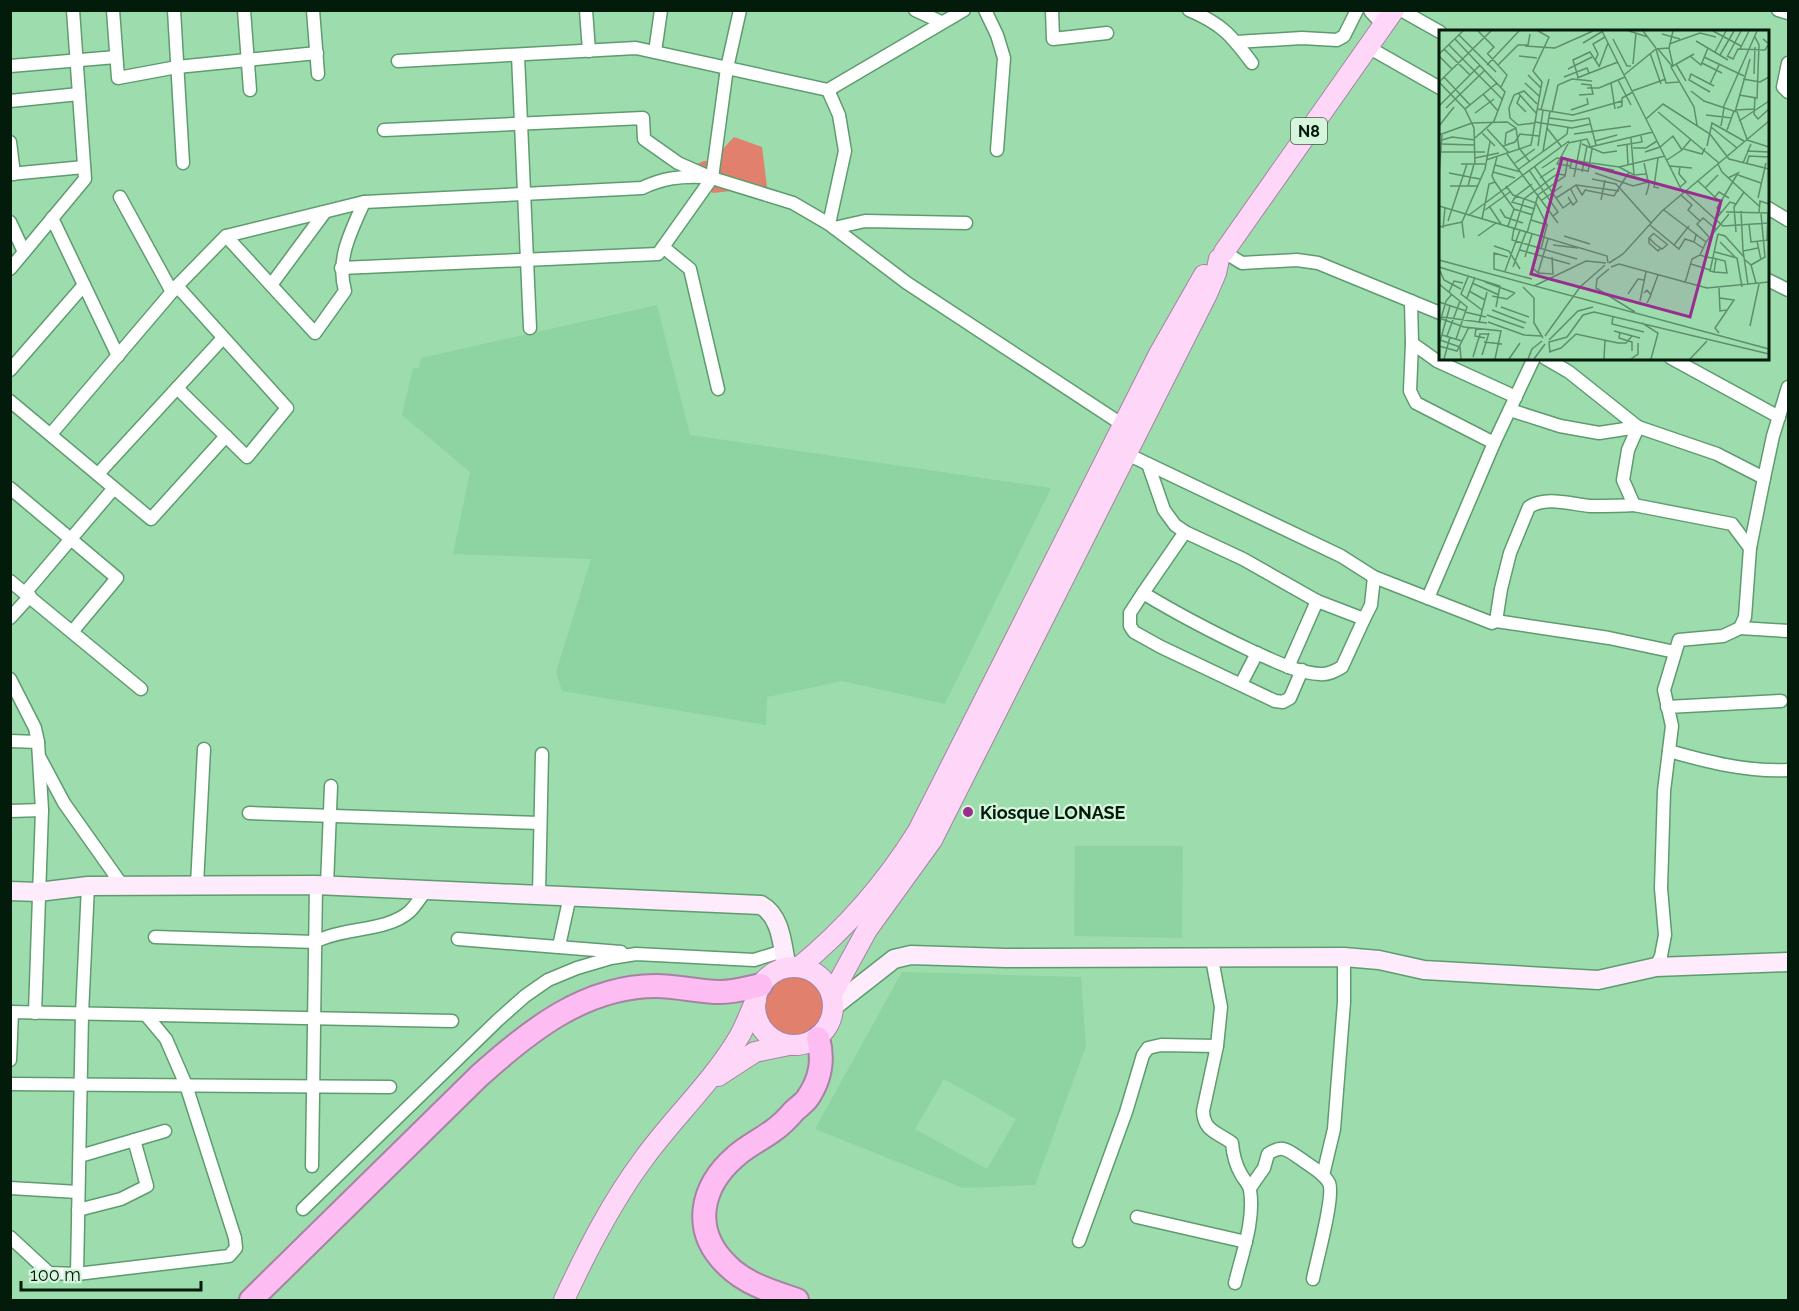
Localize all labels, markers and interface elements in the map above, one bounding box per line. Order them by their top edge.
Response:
inset map [1439,30,1769,360]
road number: N8 [1291,118,1327,144]
place label: Kiosque LONASE [980,802,1126,823]
marker: Kiosque LONASE [961,805,975,819]
scale bar [21,1254,201,1292]
text: 100 m [30,1264,81,1285]

